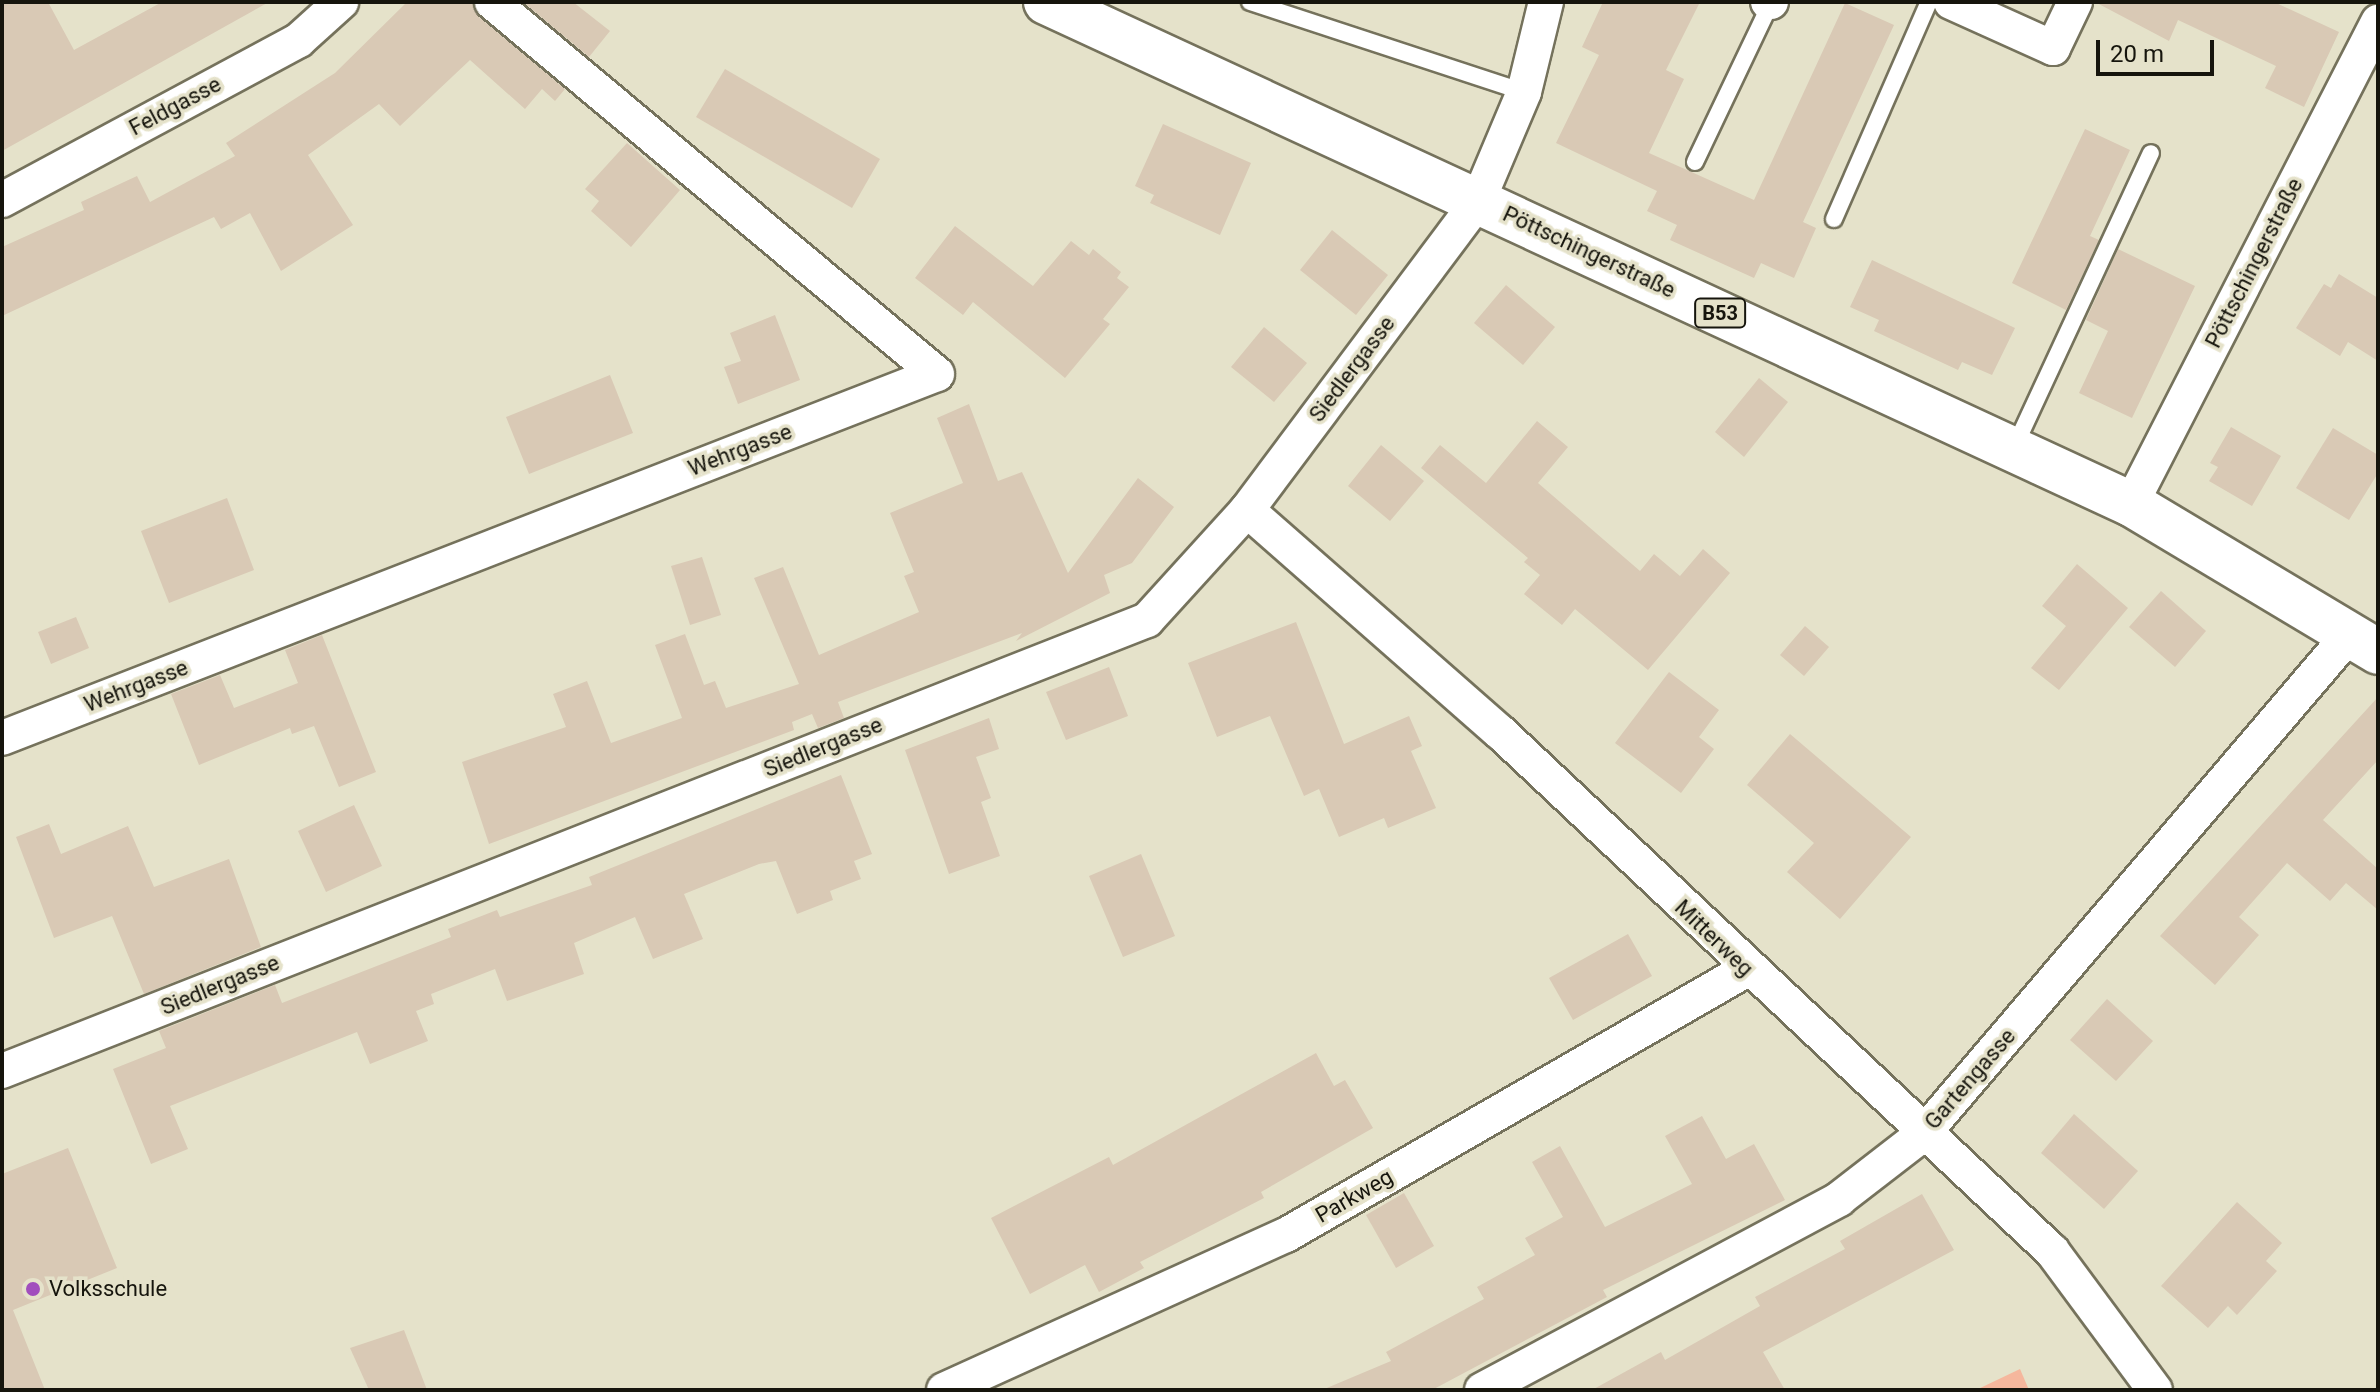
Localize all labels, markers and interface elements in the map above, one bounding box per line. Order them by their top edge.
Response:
scale bar [2100,24,2218,74]
text: 20 m [2110,40,2164,68]
street label: Feldgasse [125,71,225,141]
street label: Pöttschingerstraße [2200,174,2308,352]
street label: Pöttschingerstraße [1499,201,1679,303]
road number: B53 [1694,297,1746,329]
street label: Siedlergasse [1304,311,1400,427]
street label: Wehrgasse [684,418,796,482]
street label: Wehrgasse [80,654,192,718]
street label: Siedlergasse [760,711,886,783]
street label: Mitterweg [1669,894,1759,982]
street label: Siedlergasse [157,949,283,1021]
street label: Gartengasse [1919,1023,2021,1135]
street label: Parkweg [1311,1163,1397,1229]
place label: Volksschule [49,1276,167,1302]
marker: Volksschule [24,1280,42,1298]

